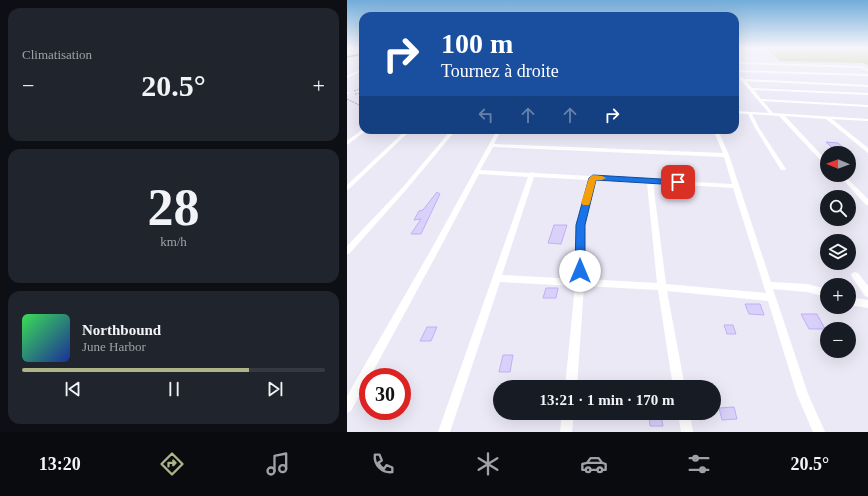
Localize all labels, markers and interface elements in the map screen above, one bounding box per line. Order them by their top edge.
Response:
icon: right [375,28,427,80]
text: 100 m [441,28,513,59]
text: Climatisation [22,47,92,62]
text: Tournez à droite [441,61,559,81]
text: 20.5° [141,69,206,102]
text: − [22,73,34,98]
text: + [313,73,325,98]
icon: left [475,104,497,126]
icon: ahead [517,104,539,126]
icon: ahead [559,104,581,126]
icon: right [601,104,623,126]
north arrow [820,146,856,182]
map controls [820,146,856,358]
pin [661,165,695,199]
icon: arrive [667,171,689,193]
text: 28 [148,179,200,236]
button: search [820,190,856,226]
text: km/h [160,234,187,249]
button: layers [820,234,856,270]
position arrow [559,250,601,292]
button: + [820,278,856,314]
text: Northbound [82,322,161,338]
button: − [820,322,856,358]
text: June Harbor [82,339,146,354]
speed limit sign: 30 [359,368,411,420]
icon: previous [62,378,84,400]
icon: pause [163,378,185,400]
icon: next [264,378,286,400]
text: 13:21 · 1 min · 170 m [540,392,675,408]
icon: directions [158,450,186,478]
icon: music [264,450,292,478]
icon: phone [369,450,397,478]
icon: climate [474,450,502,478]
icon: car [580,450,608,478]
icon: filters [685,450,713,478]
text: 13:20 [39,454,81,474]
text: 20.5° [791,454,829,474]

